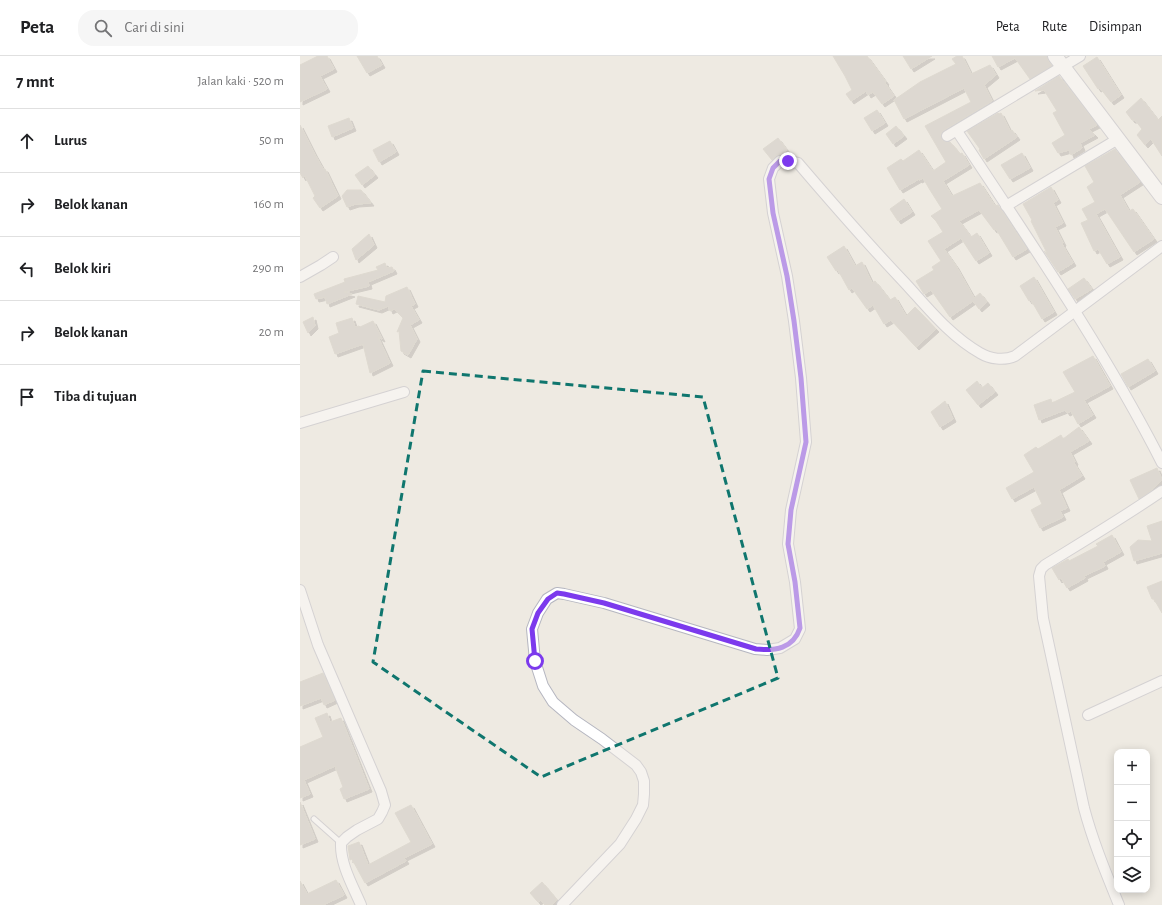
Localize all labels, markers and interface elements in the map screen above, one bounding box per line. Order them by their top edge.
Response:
search box [78,10,358,46]
icon: search [92,17,114,39]
text: Peta [20,18,54,37]
text: Cari di sini [124,20,184,35]
text: Peta [996,20,1020,34]
text: Rute [1042,20,1067,34]
text: Disimpan [1089,20,1142,34]
text: 7 mnt [16,73,54,90]
text: Jalan kaki · 520 m [198,75,284,88]
icon: ahead [16,130,38,152]
text: Lurus [54,133,87,148]
text: 50 m [259,134,284,147]
route end [779,152,797,170]
icon: right [16,194,38,216]
text: Belok kanan [54,197,128,212]
text: 160 m [254,198,284,211]
icon: left [16,258,38,280]
text: Belok kiri [54,261,111,276]
text: 290 m [253,262,284,275]
icon: right [16,322,38,344]
text: Belok kanan [54,325,128,340]
text: 20 m [259,326,284,339]
icon: arrive [16,386,38,408]
text: Tiba di tujuan [54,389,137,404]
route start [526,652,544,670]
map controls [1114,749,1150,893]
button: + [1114,749,1150,785]
button: − [1114,785,1150,821]
button: locate [1114,821,1150,857]
button: layers [1114,857,1150,893]

